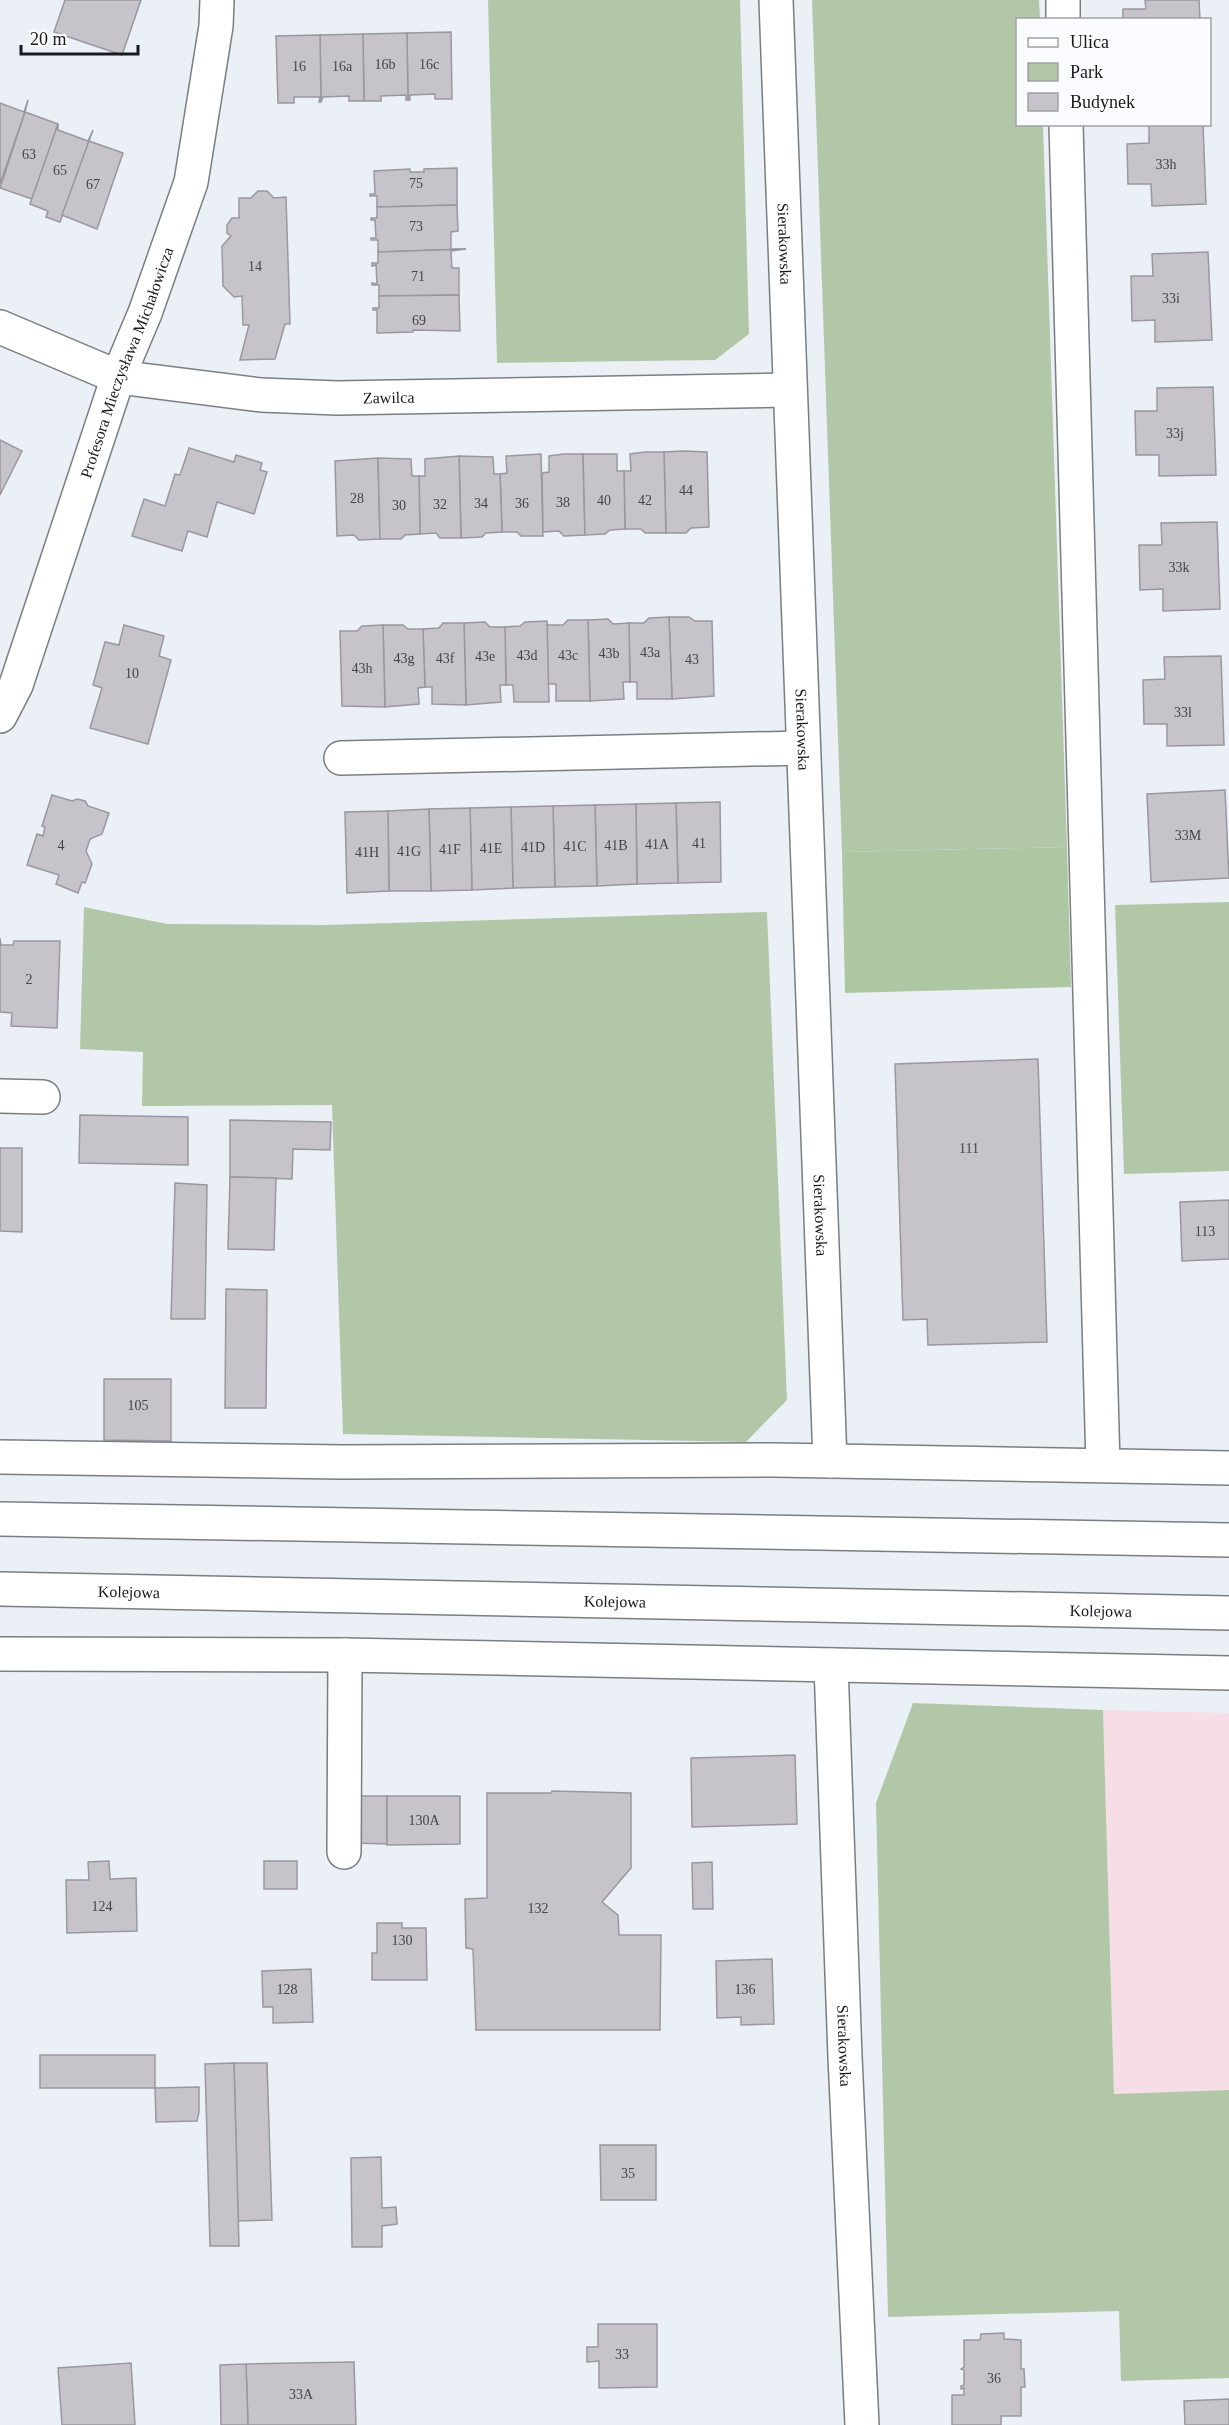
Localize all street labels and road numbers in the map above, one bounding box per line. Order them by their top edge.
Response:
street label: Sierakowska [775,203,795,285]
street label: Profesora Mieczysława Michałowicza [77,245,177,480]
street label: Zawilca [363,389,415,407]
street label: Sierakowska [792,688,812,771]
street label: Sierakowska [810,1174,830,1256]
street label: Kolejowa [98,1583,160,1602]
street label: Kolejowa [584,1592,646,1611]
street label: Kolejowa [1069,1602,1132,1621]
street label: Sierakowska [834,2005,854,2087]

